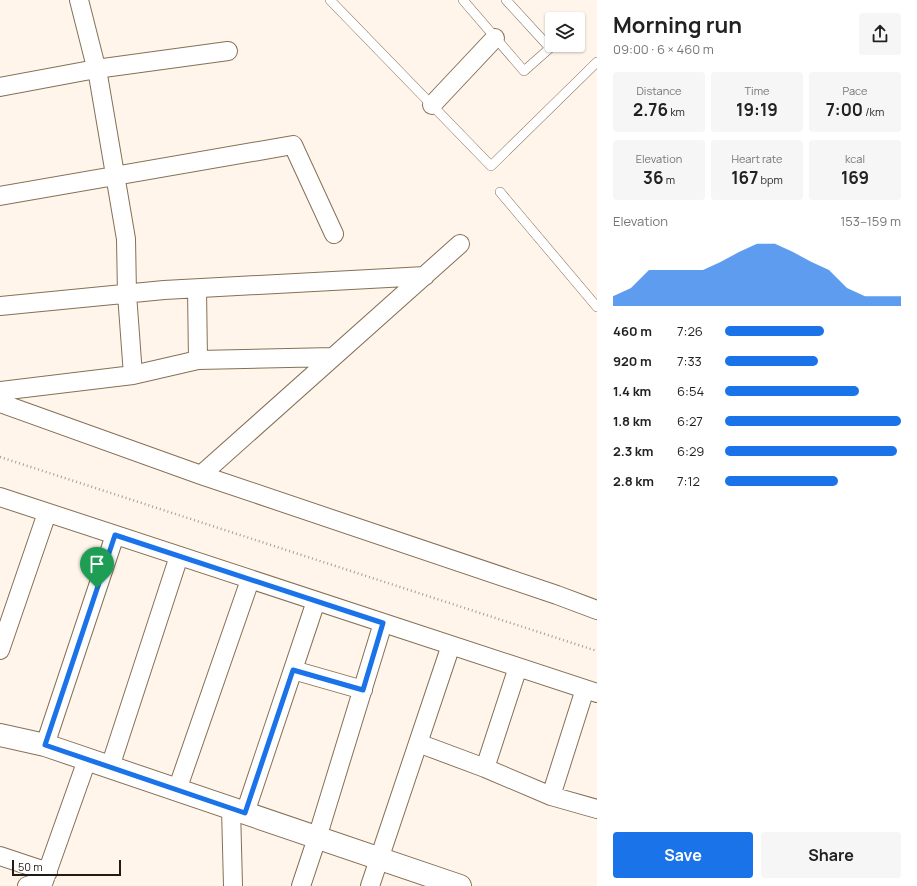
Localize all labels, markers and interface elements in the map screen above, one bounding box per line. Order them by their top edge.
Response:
text: Morning run [613,10,742,40]
map controls [545,12,585,52]
button: layers [545,12,585,52]
button: share [859,13,901,55]
text: 09:00 · 6 × 460 m [613,40,714,58]
text: Distance [636,83,682,98]
text: Time [745,83,769,98]
text: Pace [843,83,867,98]
text: 2.76 [633,98,668,121]
text: 19:19 [736,98,778,121]
text: 7:00 [826,98,863,121]
text: km [668,104,685,119]
text: /km [863,104,884,119]
text: Elevation [636,151,682,166]
text: Heart rate [731,151,783,166]
text: kcal [845,151,865,166]
text: 36 [643,166,663,189]
text: 167 [731,166,758,189]
text: 169 [841,166,869,189]
text: m [663,172,675,187]
text: bpm [758,172,783,187]
text: Elevation [613,212,668,230]
text: 153–159 m [840,212,901,230]
text: 460 m [613,322,652,340]
text: 7:26 [677,322,703,340]
text: 920 m [613,352,652,370]
text: 7:33 [677,352,702,370]
text: 1.4 km [613,382,651,400]
text: 6:54 [677,382,704,400]
text: 1.8 km [613,412,651,430]
text: 6:27 [677,412,703,430]
text: 2.3 km [613,442,654,460]
text: 6:29 [677,442,704,460]
text: 2.8 km [613,472,654,490]
text: 7:12 [677,472,700,490]
pin [80,547,114,588]
icon: arrive [86,553,108,575]
button: Save [613,832,753,878]
button: Share [761,832,901,878]
scale bar [12,858,121,877]
text: 50 m [18,859,43,874]

